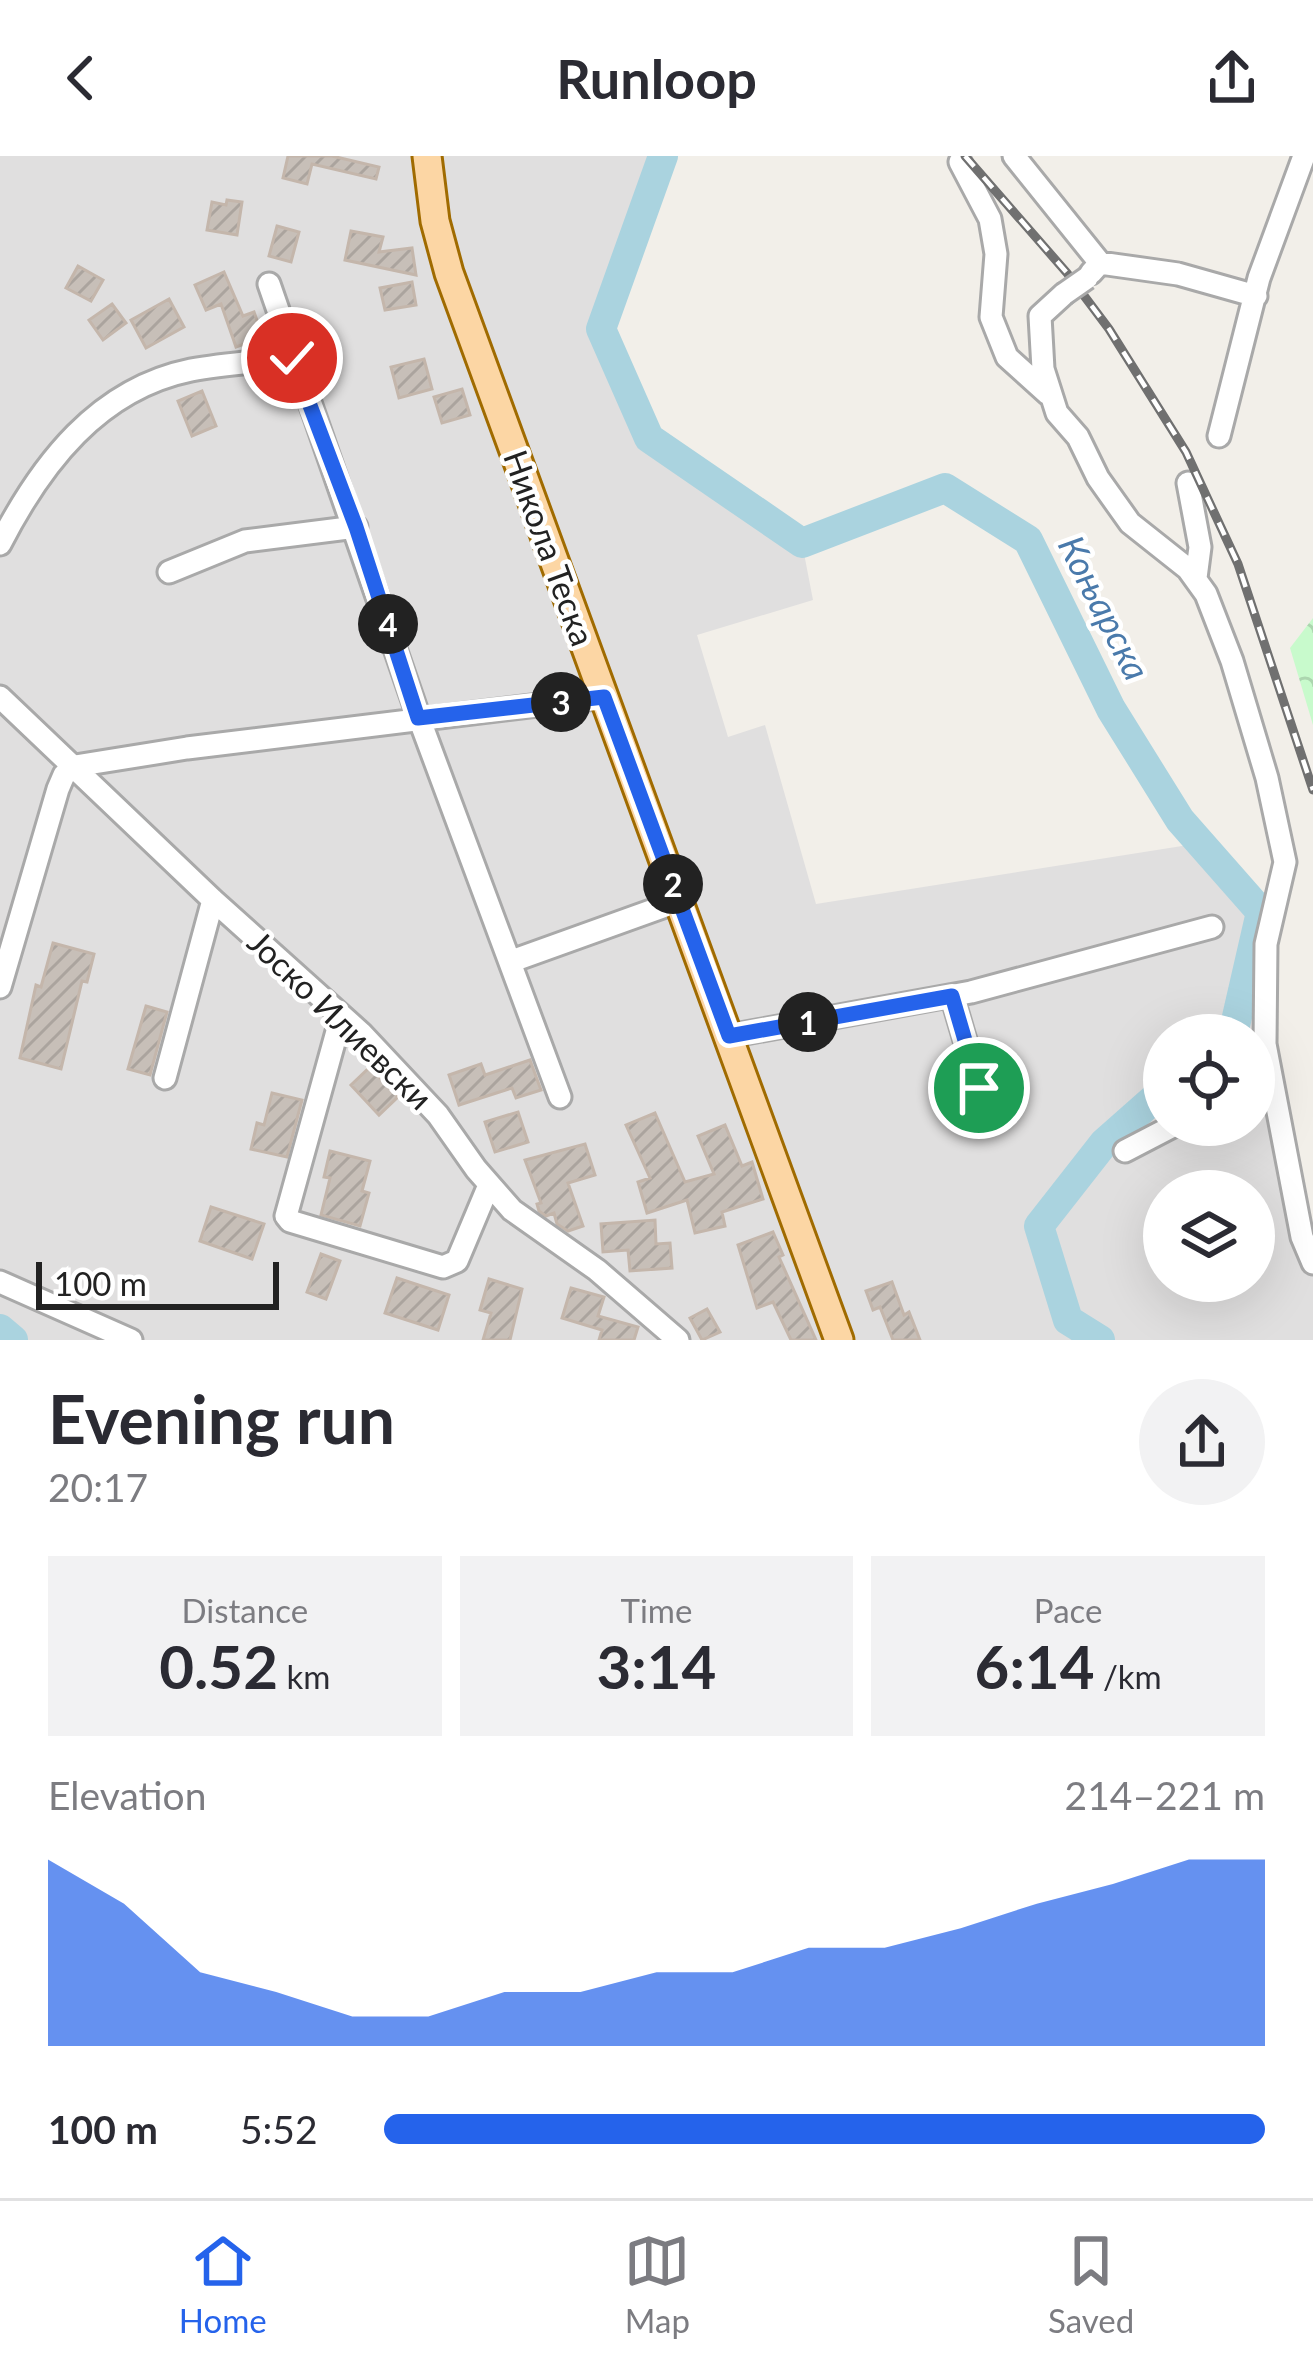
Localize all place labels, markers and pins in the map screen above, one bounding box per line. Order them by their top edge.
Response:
pin [241,307,343,409]
pin: 4 [358,594,418,654]
pin: 3 [531,672,591,732]
pin: 2 [643,854,703,914]
pin: 1 [778,992,838,1052]
pin [928,1037,1030,1139]

